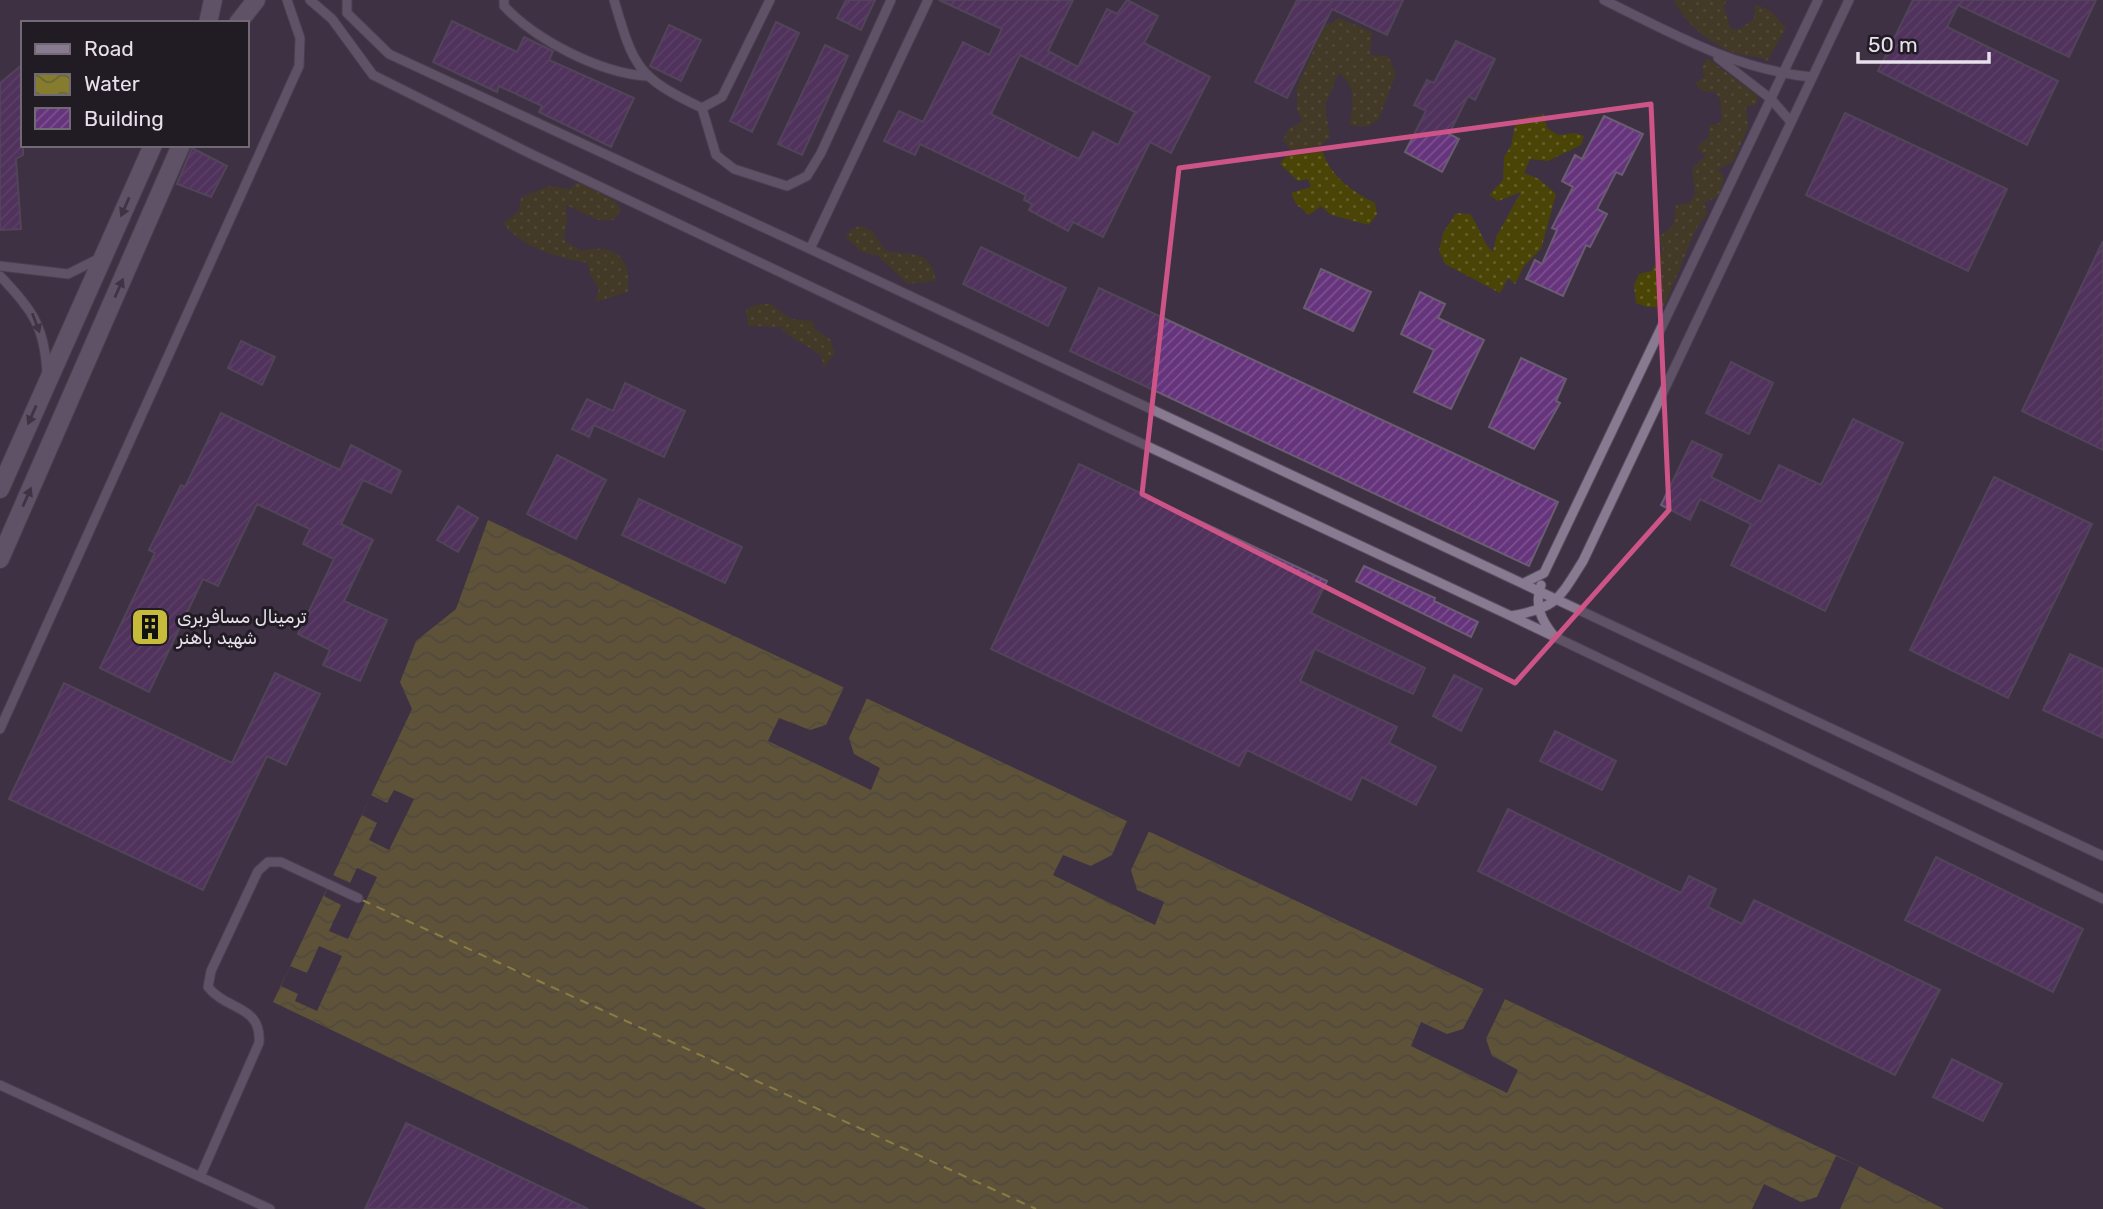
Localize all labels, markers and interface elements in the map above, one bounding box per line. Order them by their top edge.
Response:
legend [21,21,248,147]
scale bar [1858,21,1989,65]
text: 50 m [1868,32,1918,57]
text: Road [84,36,134,61]
text: Water [84,71,140,96]
text: Building [84,106,164,131]
one-way arrow [119,197,130,218]
one-way arrow [114,278,125,299]
one-way arrow [31,312,42,333]
one-way arrow [26,405,38,425]
one-way arrow [22,486,33,507]
building icon: ترمینال مسافربری شهید باهنر [129,606,171,648]
place label: ترمینال مسافربری شهید باهنر [176,606,307,649]

